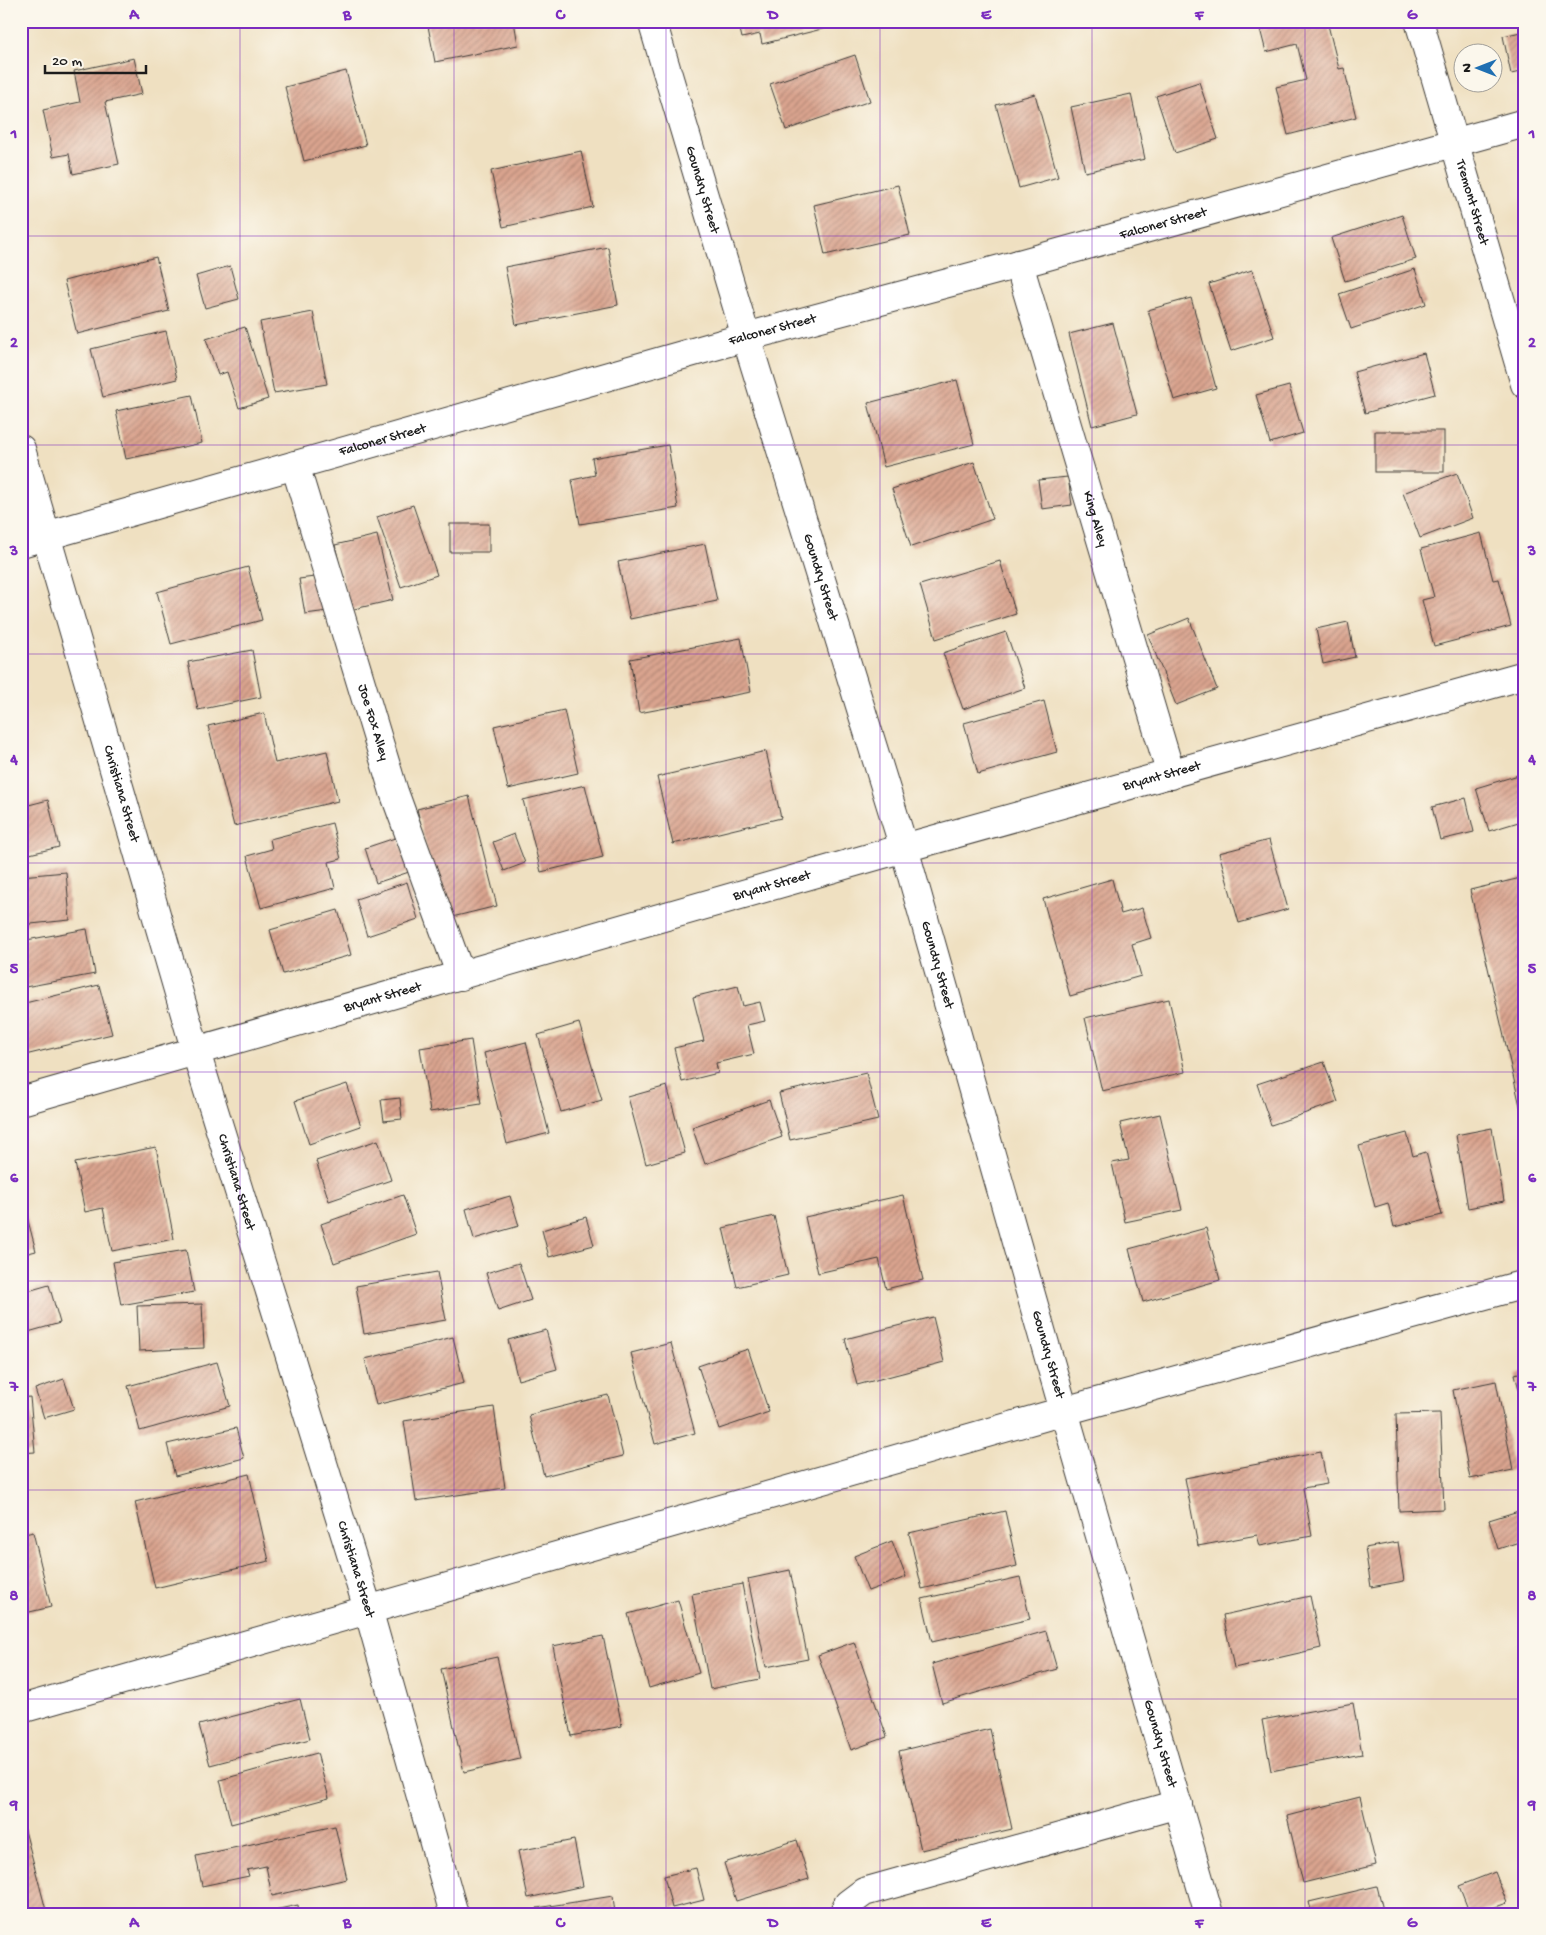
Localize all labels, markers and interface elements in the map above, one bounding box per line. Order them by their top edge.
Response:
text: A [128,7,140,26]
text: B [342,7,352,26]
text: C [555,7,566,26]
text: D [766,7,779,26]
text: E [981,7,992,26]
text: F [1194,7,1205,26]
text: G [1407,7,1418,26]
scale bar [45,42,146,74]
north arrow [1454,42,1504,92]
text: 20 m [52,53,82,71]
text: N [1459,63,1476,73]
text: 1 [10,126,17,145]
text: 1 [1528,126,1535,145]
street label: Goundry Street [681,144,724,237]
street label: Tremont Street [1451,157,1493,248]
street label: Falconer Street [1117,203,1210,244]
street label: Falconer Street [726,310,819,350]
text: 2 [10,335,18,354]
text: 2 [1528,335,1536,354]
street label: Falconer Street [336,419,429,461]
street label: King Alley [1079,489,1111,549]
street label: Goundry Street [799,532,842,624]
text: 3 [9,543,18,562]
text: 3 [1527,543,1536,562]
street label: Joe Fox Alley [353,682,393,763]
street label: Christiana Street [99,743,144,845]
text: 4 [9,752,18,771]
text: 4 [1527,752,1536,771]
street label: Bryant Street [1120,757,1204,795]
street label: Bryant Street [730,866,814,905]
street label: Goundry Street [917,919,958,1012]
text: 5 [10,961,19,980]
text: 5 [1528,961,1537,980]
street label: Bryant Street [341,978,424,1017]
street label: Christiana Street [213,1132,259,1234]
text: 6 [10,1170,19,1189]
text: 6 [1528,1170,1537,1189]
street label: Goundry Street [1027,1309,1069,1401]
text: 7 [9,1379,19,1398]
text: 7 [1527,1379,1537,1398]
street label: Christiana Street [333,1519,379,1620]
text: 8 [10,1588,19,1607]
text: 8 [1528,1588,1537,1607]
street label: Goundry Street [1139,1698,1181,1790]
text: 9 [9,1797,18,1816]
text: 9 [1527,1797,1536,1816]
text: A [128,1915,140,1934]
text: B [342,1915,352,1934]
text: C [555,1915,566,1934]
text: D [766,1915,779,1934]
text: E [981,1915,992,1934]
text: F [1194,1915,1205,1934]
text: G [1407,1915,1418,1934]

